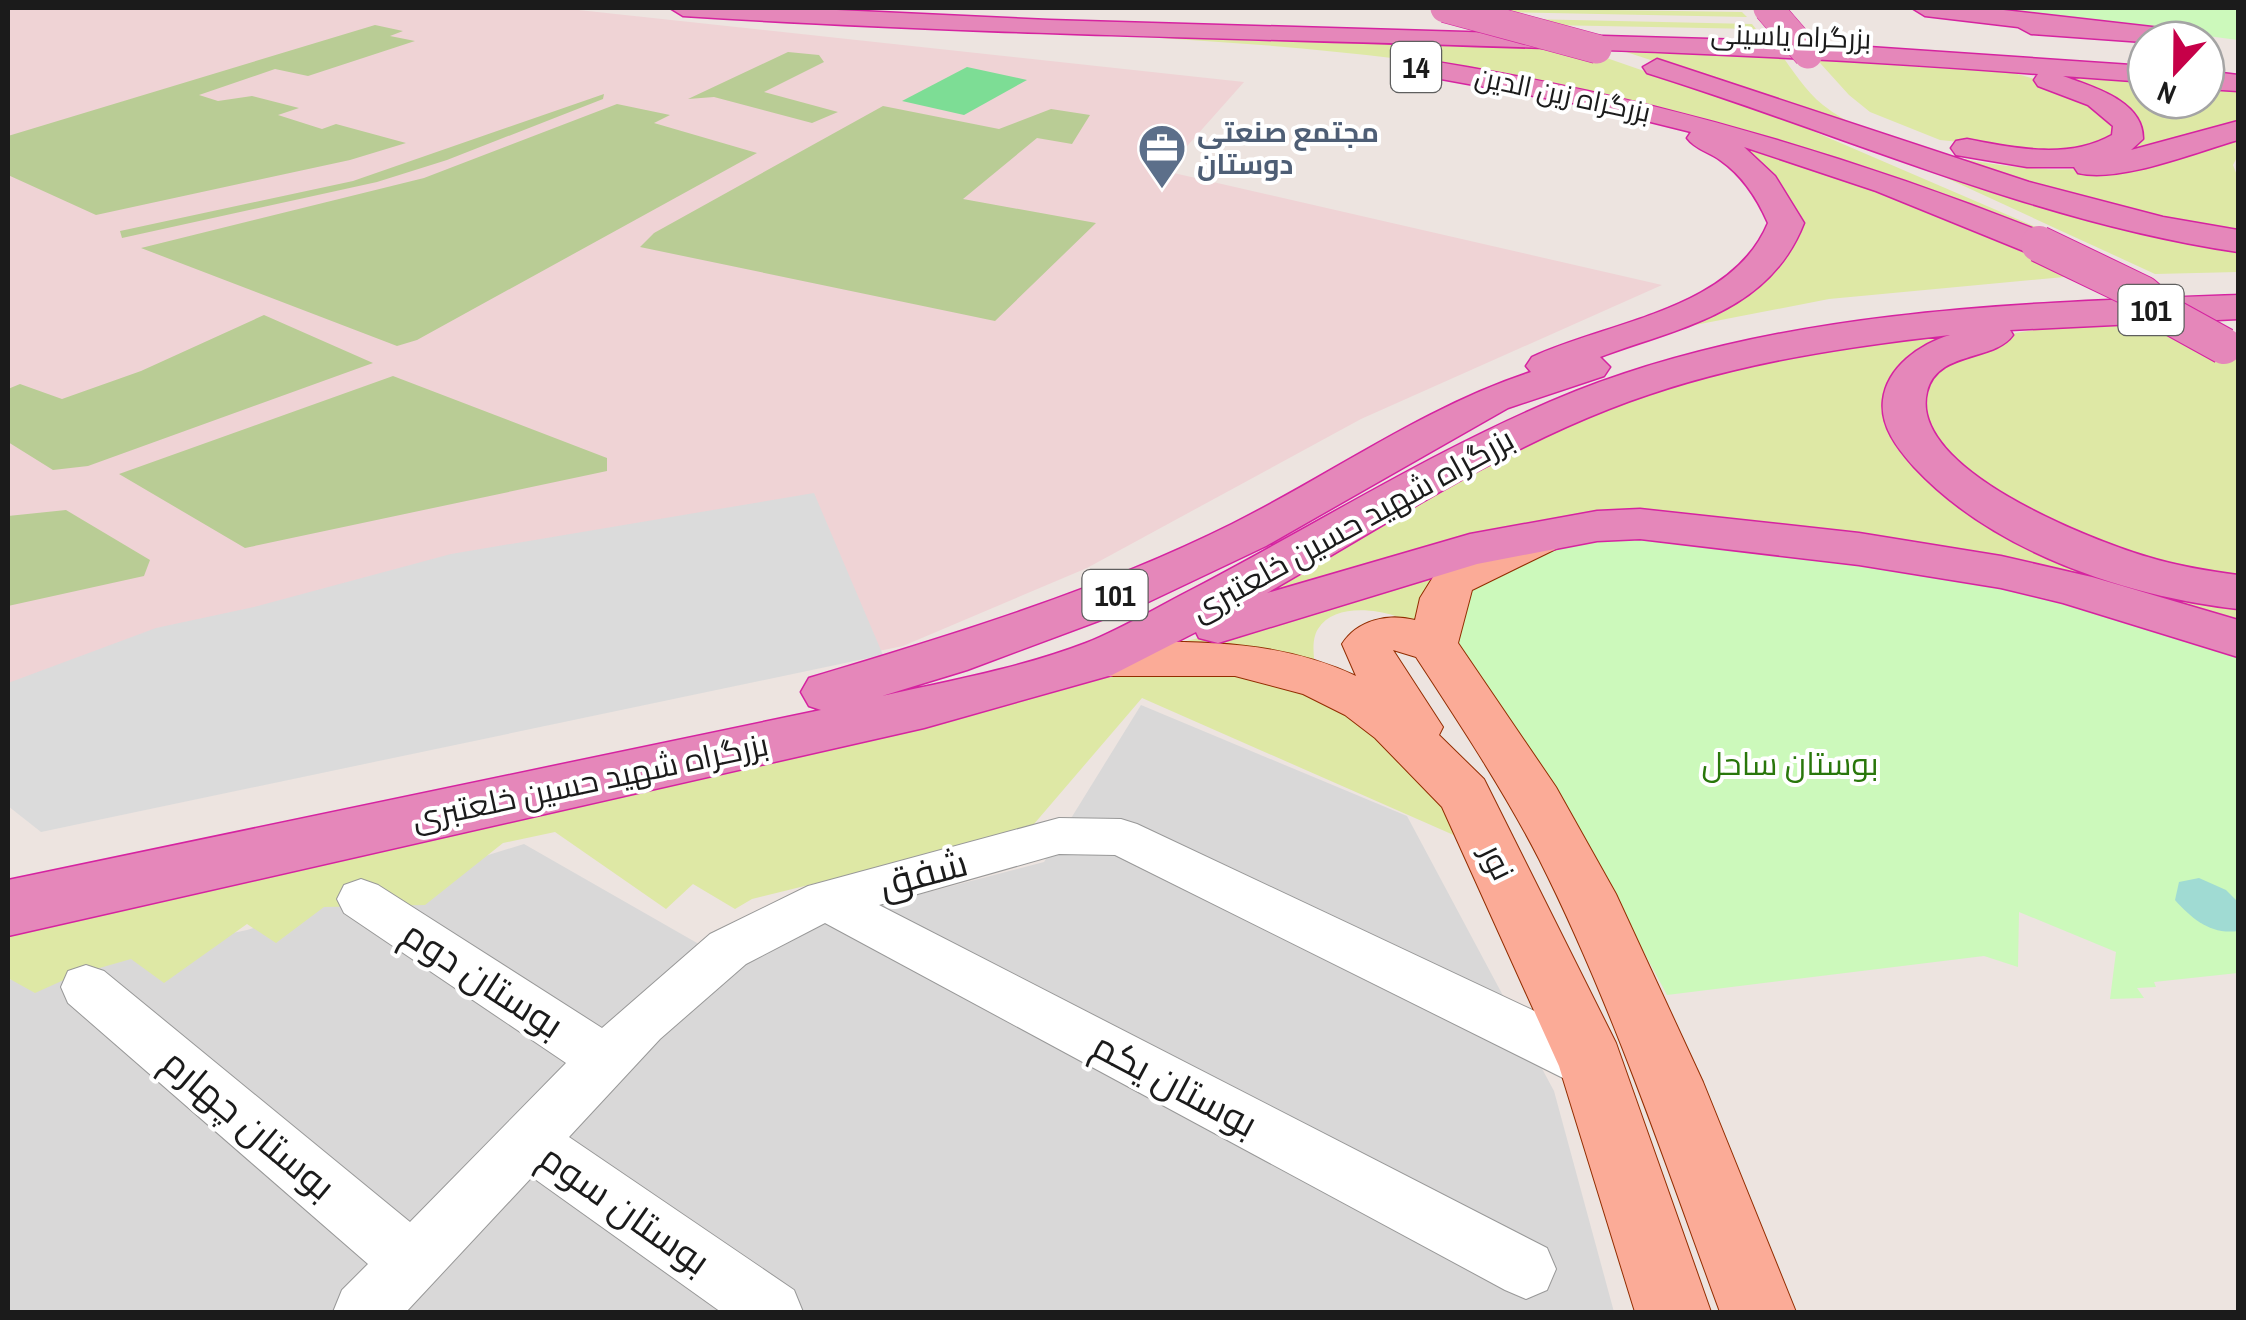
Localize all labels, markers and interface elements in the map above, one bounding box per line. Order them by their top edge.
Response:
street label: بزرگراه یاسینی [1710,14,1872,58]
north arrow [2126,20,2226,120]
road number: 14 [1391,42,1441,92]
street label: بزرگراه زین الدین [1472,57,1654,131]
text: N [2152,72,2181,114]
place label: مجتمع صنعتی دوستان [1197,113,1379,183]
office icon: مجتمع صنعتی دوستان [1136,122,1188,190]
road number: 101 [2118,285,2184,335]
street label: بزرگراه شهید حسین خلعتبری [1183,417,1521,631]
road number: 101 [1082,570,1148,620]
street label: بزرگراه شهید حسین خلعتبری [408,722,772,840]
park label: بوستان ساحل [1702,742,1879,785]
street label: نور [1470,835,1525,887]
street label: شفق [873,837,973,909]
street label: بوستان دوم [392,908,574,1051]
street label: بوستان یکم [1083,1019,1266,1150]
street label: بوستان چهارم [151,1037,346,1212]
street label: بوستان سوم [529,1132,720,1287]

